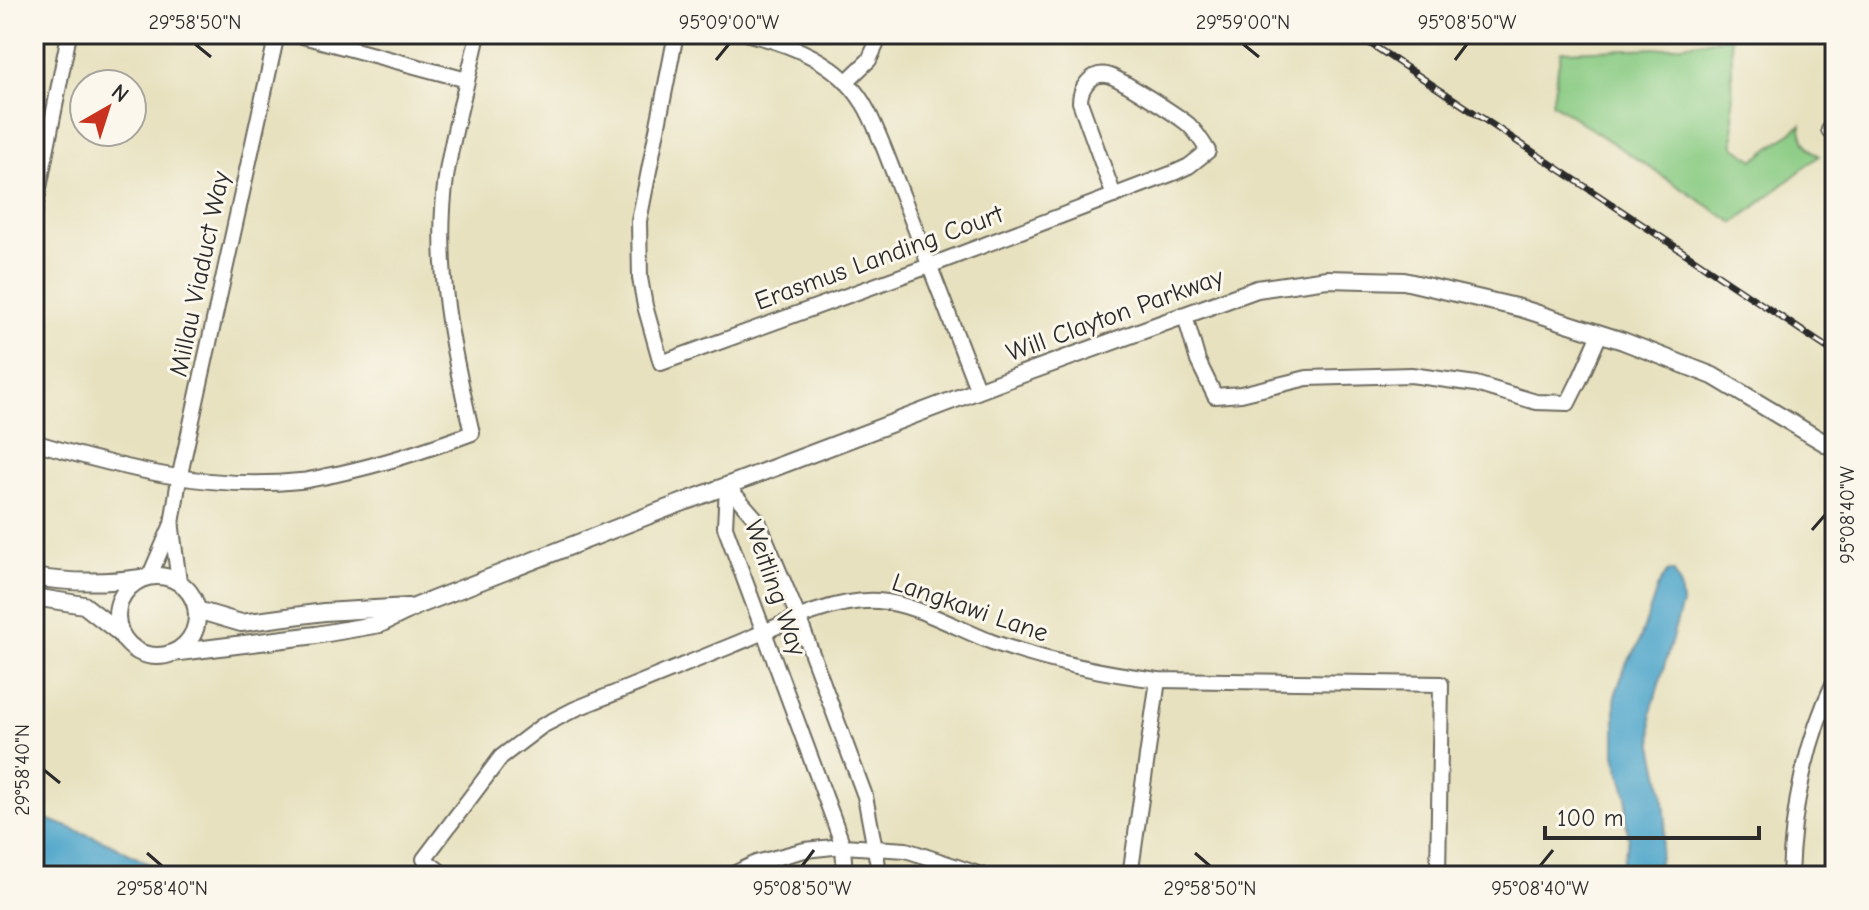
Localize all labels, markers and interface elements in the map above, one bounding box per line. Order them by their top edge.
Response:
text: 29°58'50"N [149,11,241,34]
text: 95°09'00"W [679,11,780,34]
text: 29°59'00"N [1196,11,1290,34]
text: 95°08'50"W [1418,11,1517,34]
north arrow [68,68,148,148]
text: N [106,79,134,108]
street label: Millau Viaduct Way [164,168,237,379]
street label: Erasmus Landing Court [751,199,1009,317]
street label: Will Clayton Parkway [1002,262,1228,368]
text: 95°08'40"W [1836,466,1859,564]
street label: Weitling Way [738,516,812,660]
street label: Langkawi Lane [888,567,1052,649]
text: 29°58'40"N [11,724,34,816]
scale bar [1545,790,1759,840]
text: 100 m [1557,804,1624,832]
text: 29°58'40"N [116,877,208,900]
text: 95°08'50"W [753,877,852,900]
text: 29°58'50"N [1164,877,1256,900]
text: 95°08'40"W [1491,877,1589,900]

